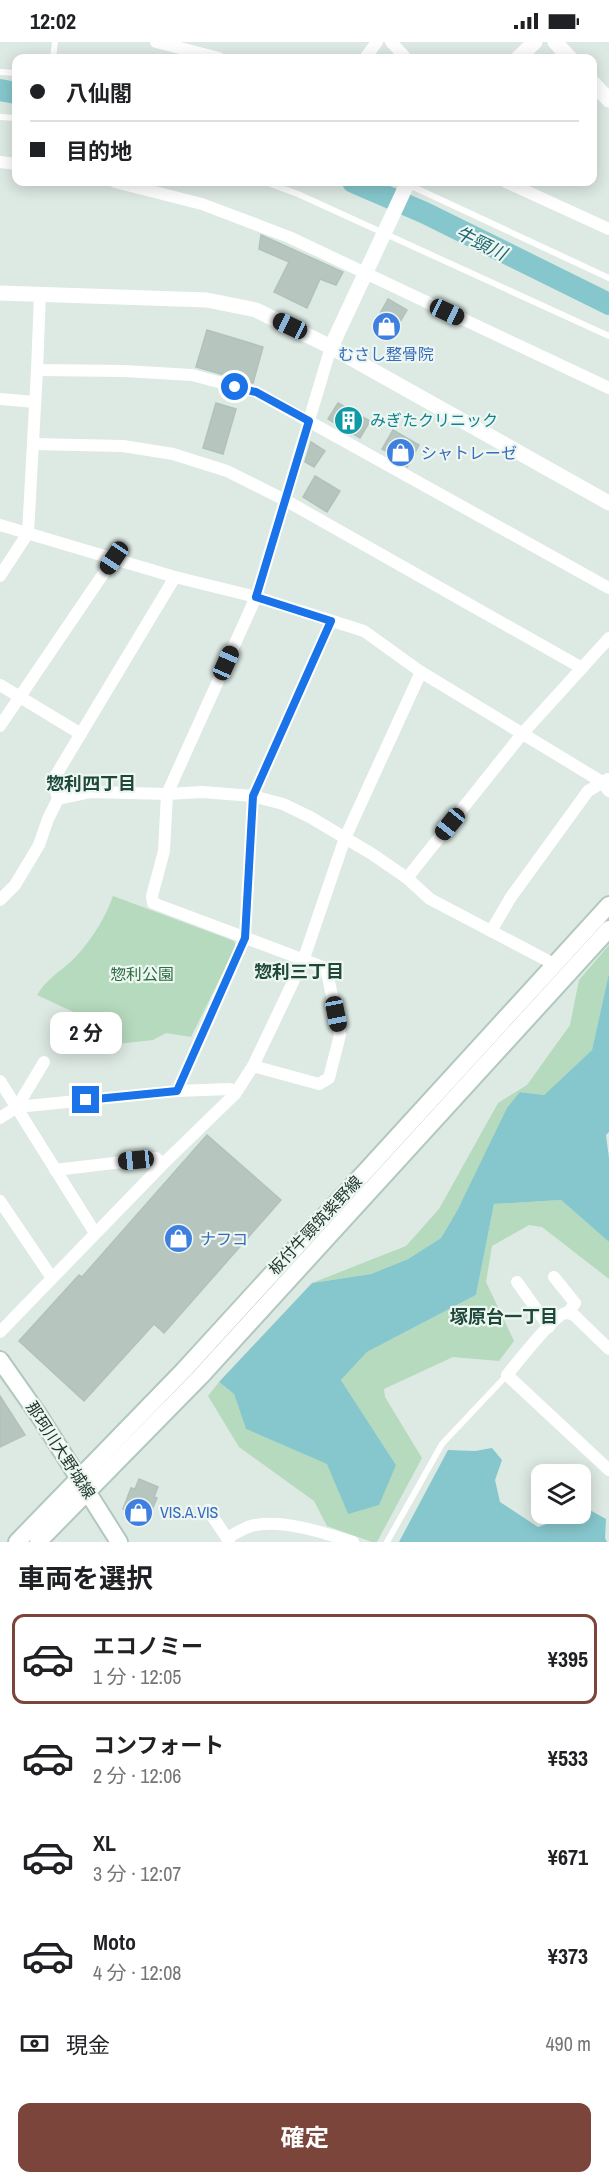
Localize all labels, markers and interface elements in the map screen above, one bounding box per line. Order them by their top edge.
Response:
text: 12:02 [30,6,76,36]
text: 八仙閣 [66,78,132,108]
text: 目的地 [66,136,132,166]
water label: 牛頸川 [451,220,513,267]
car [427,296,467,328]
car [270,310,310,342]
shop icon: むさし整骨院 [370,310,402,342]
place label: むさし整骨院 [338,343,434,365]
route start [221,373,248,400]
building icon: みぎたクリニック [333,404,365,436]
place label: みぎたクリニック [370,409,498,431]
shop icon: シャトレーゼ [384,437,416,469]
place label: シャトレーゼ [421,442,517,464]
car [96,538,132,578]
car [210,643,242,683]
district label: 惣利四丁目 [46,771,136,796]
car [432,804,468,844]
district label: 惣利三丁目 [254,959,344,984]
park label: 惣利公園 [110,963,174,985]
car [324,995,348,1033]
callout: 2 分 [50,1013,122,1055]
text: 2 分 [69,1019,103,1046]
route end [72,1086,99,1113]
car [117,1149,155,1171]
street label: 板付牛頸筑紫野線 [263,1171,367,1279]
shop icon: ナフコ [163,1223,195,1255]
place label: ナフコ [200,1228,248,1250]
district label: 塚原台一丁目 [450,1304,558,1329]
street label: 那珂川大野城線 [21,1397,101,1503]
map controls [531,1464,591,1524]
button: layers [531,1464,591,1524]
shop icon: VIS.A.VIS [123,1496,155,1528]
place label: VIS.A.VIS [160,1501,219,1523]
text: 車両を選択 [18,1560,153,1596]
text: エコノミー [93,1631,203,1661]
icon: car [21,1632,75,1686]
text: ¥395 [548,1644,588,1674]
text: 1 分 · 12:05 [93,1663,181,1690]
text: コンフォート [93,1730,224,1760]
icon: car [21,1731,75,1785]
text: ¥533 [548,1743,588,1773]
text: 2 分 · 12:06 [93,1762,181,1789]
text: XL [93,1828,116,1858]
icon: car [21,1830,75,1884]
text: ¥671 [548,1842,588,1872]
text: 3 分 · 12:07 [93,1860,181,1887]
text: Moto [93,1927,136,1957]
icon: car [21,1929,75,1983]
text: ¥373 [548,1941,588,1971]
text: 4 分 · 12:08 [93,1959,181,1986]
icon: cash [18,2027,51,2060]
text: 現金 [66,2030,110,2060]
text: 490 m [545,2030,591,2057]
button: 確定 [18,2103,591,2172]

